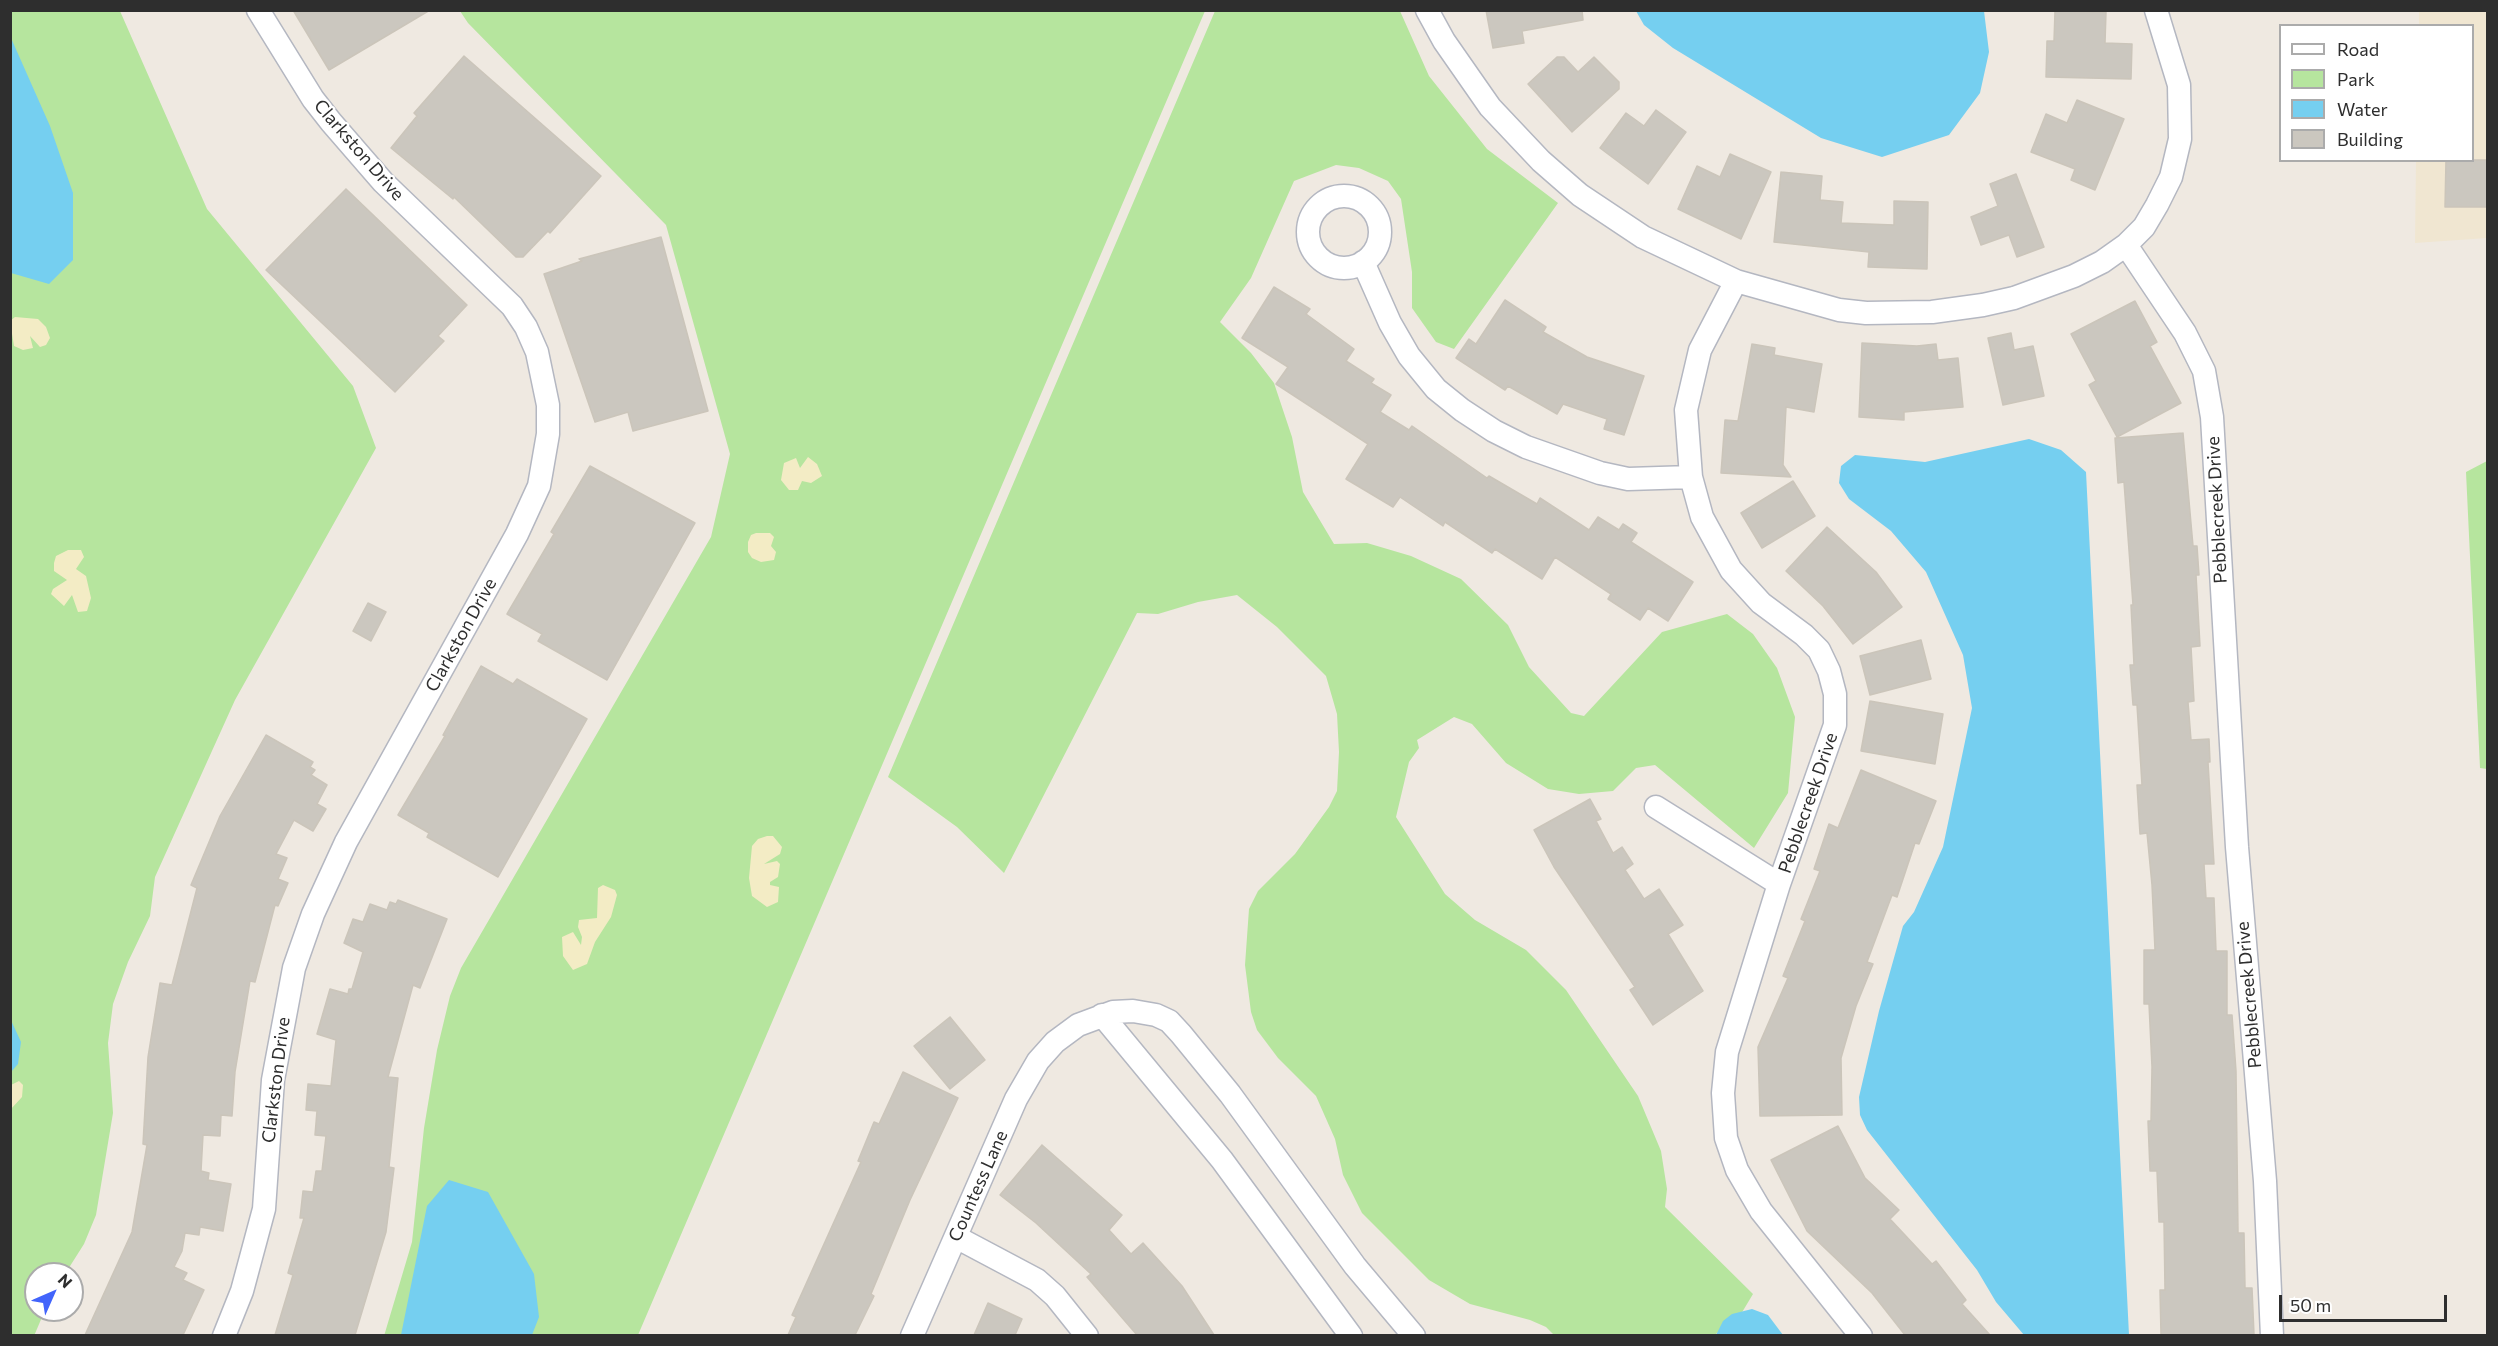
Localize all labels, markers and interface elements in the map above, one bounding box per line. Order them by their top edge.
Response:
legend [2279,24,2474,162]
text: Road [2337,38,2379,60]
text: Park [2337,68,2375,90]
street label: Clarkston Drive [309,95,409,205]
text: Water [2337,98,2388,120]
text: Building [2337,128,2403,150]
street label: Pebblecreek Drive [2202,436,2232,584]
street label: Clarkston Drive [421,574,501,696]
street label: Pebblecreek Drive [1774,730,1842,876]
street label: Pebblecreek Drive [2232,921,2266,1069]
street label: Clarkston Drive [258,1016,294,1144]
street label: Countess Lane [944,1127,1012,1245]
north arrow [24,1262,84,1322]
text: N [55,1269,77,1291]
scale bar [2282,1283,2450,1321]
text: 50 m [2290,1294,2331,1316]

